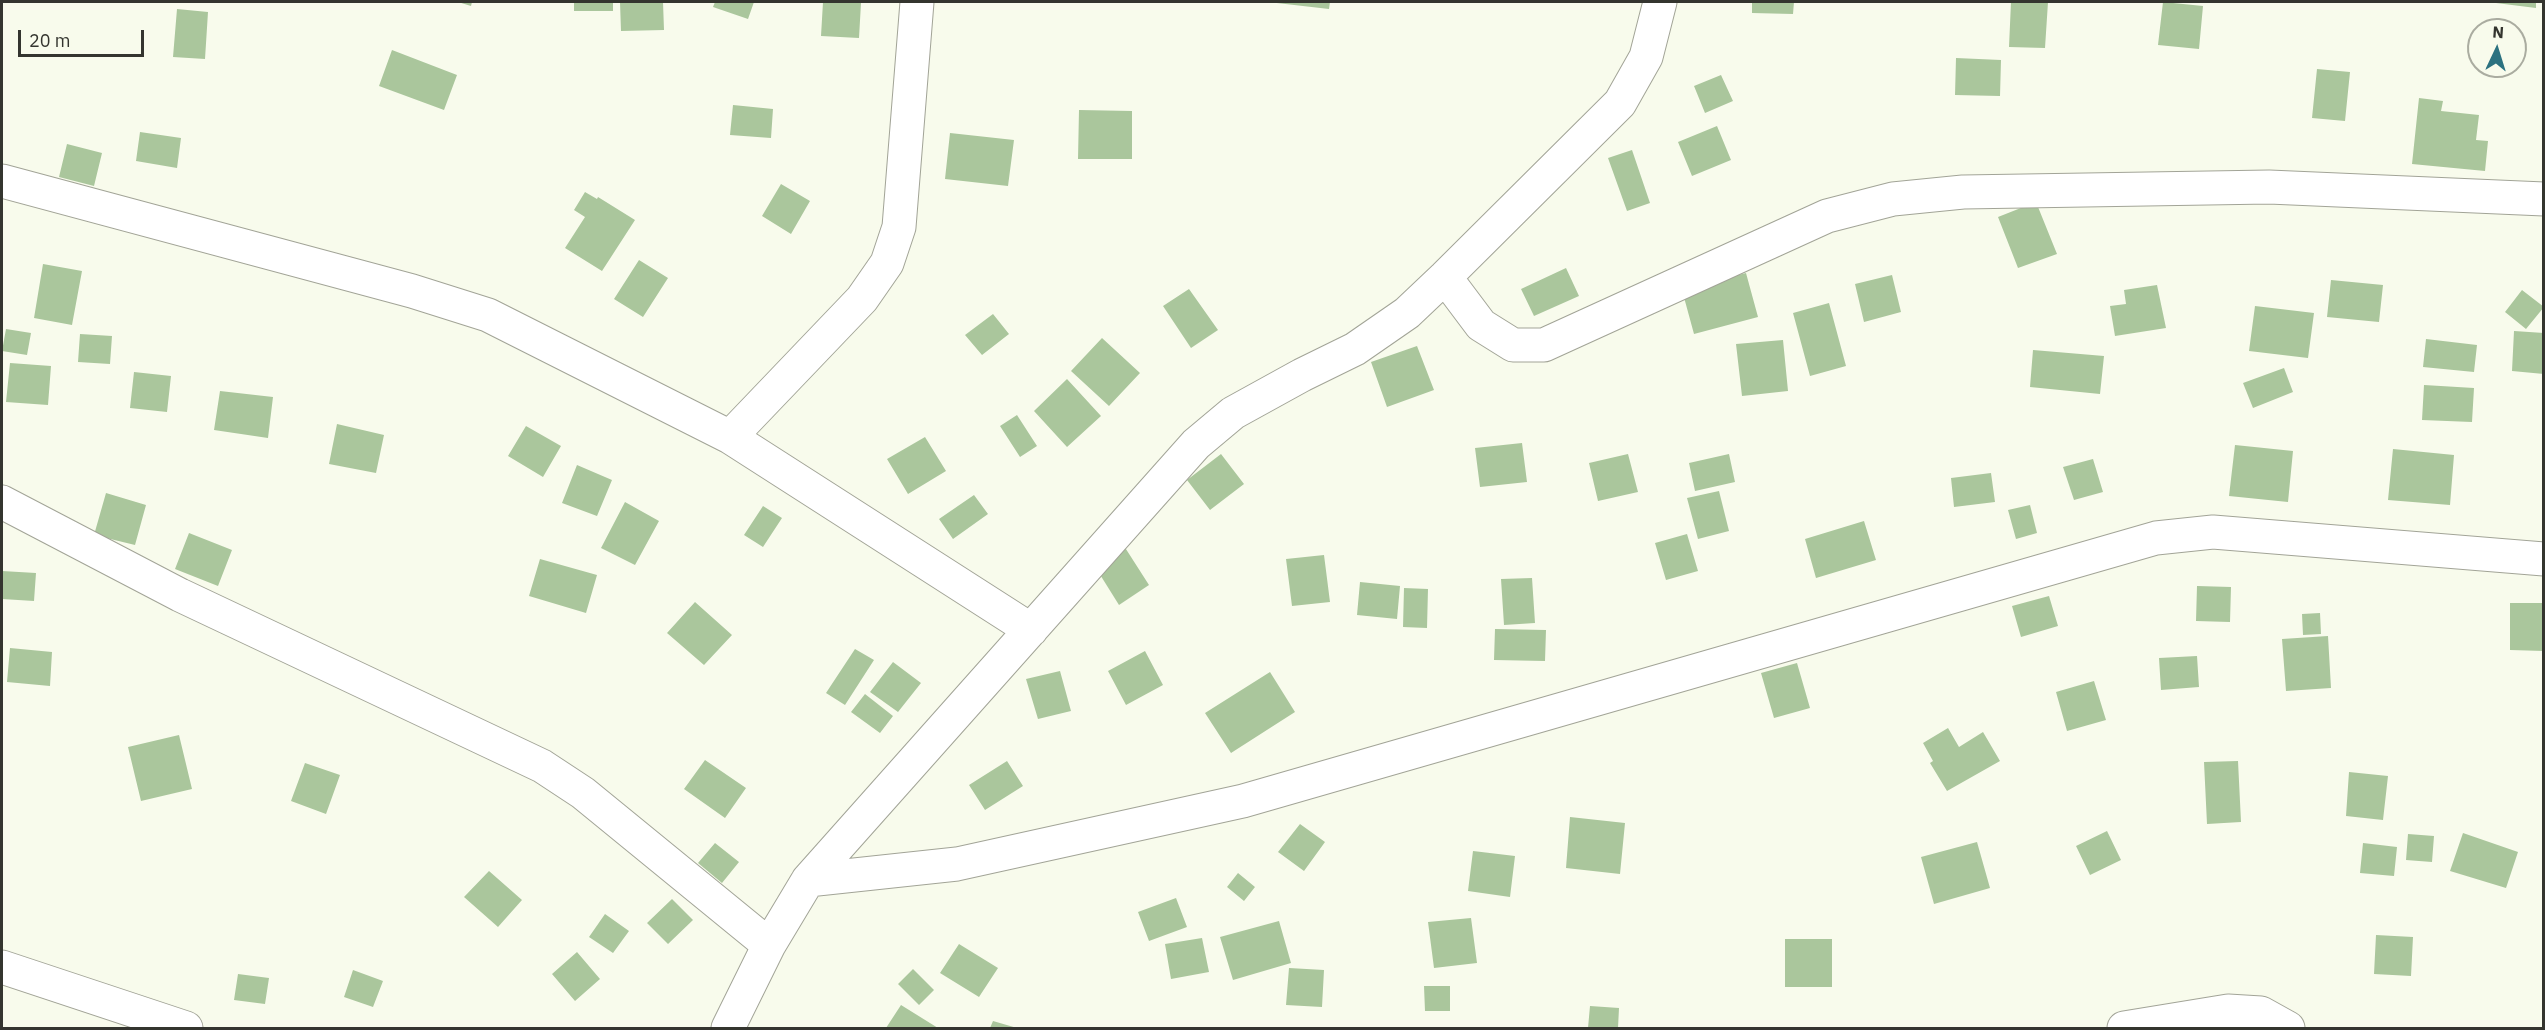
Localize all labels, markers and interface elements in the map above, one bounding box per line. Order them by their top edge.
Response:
scale bar [21,18,147,56]
north arrow [2467,18,2527,78]
text: N [2492,22,2505,42]
text: 20 m [29,29,71,52]

